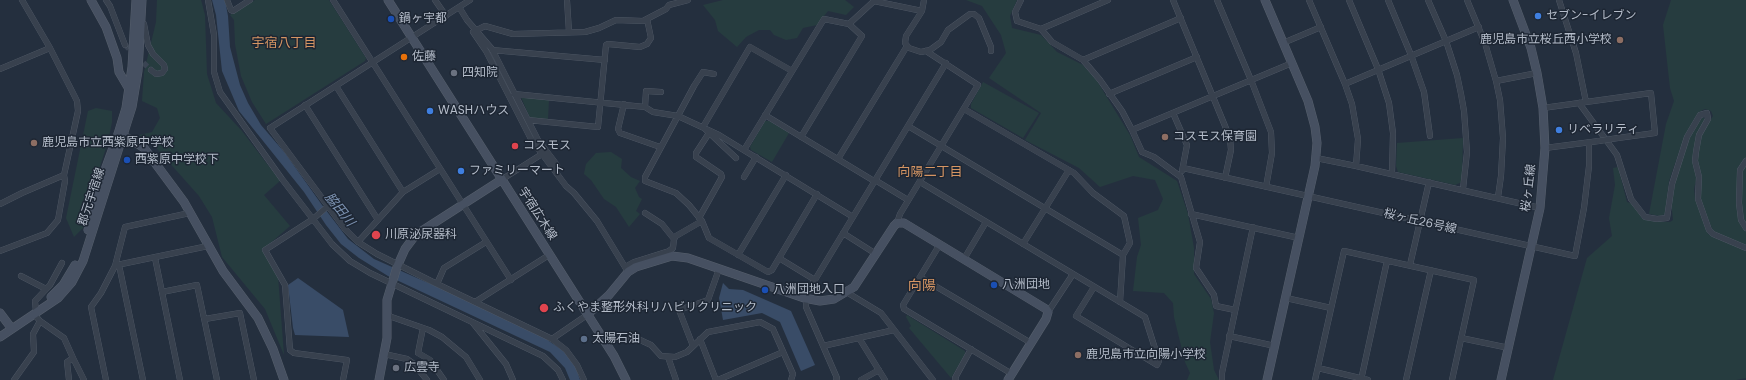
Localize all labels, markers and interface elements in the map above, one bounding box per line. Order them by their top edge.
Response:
place label: セブン-イレブン [1546,9,1637,23]
marker: セブン-イレブン [1533,11,1543,21]
place label: 鍋ヶ宇都 [399,12,447,26]
marker: 鍋ヶ宇都 [386,14,396,24]
place label: 鹿児島市立桜丘西小学校 [1480,33,1612,47]
marker: 鹿児島市立桜丘西小学校 [1615,35,1625,45]
district label: 宇宿八丁目 [252,36,316,52]
place label: 佐藤 [412,50,436,64]
marker: 佐藤 [399,52,409,62]
place label: 四知院 [462,66,498,80]
marker: 四知院 [449,68,459,78]
place label: WASHハウス [438,104,509,118]
marker: WASHハウス [425,106,435,116]
place label: リベラリティ [1567,123,1639,137]
marker: リベラリティ [1554,125,1564,135]
place label: コスモス保育園 [1173,130,1257,144]
marker: コスモス保育園 [1160,132,1170,142]
place label: 鹿児島市立西紫原中学校 [42,136,174,150]
marker: 鹿児島市立西紫原中学校 [29,138,39,148]
place label: コスモス [523,139,571,153]
marker: コスモス [510,141,520,151]
place label: 西紫原中学校下 [135,153,219,167]
marker: 西紫原中学校下 [122,155,132,165]
street label: 桜ヶ丘線 [1519,163,1539,213]
place label: ファミリーマート [469,164,565,178]
district label: 向陽二丁目 [898,165,962,181]
street label: 郡元宇宿線 [76,166,108,228]
marker: ファミリーマート [456,166,466,176]
street label: 宇宿広木線 [515,185,559,243]
water label: 脇田川 [321,190,357,230]
street label: 桜ヶ丘26号線 [1382,207,1458,237]
place label: 川原泌尿器科 [385,228,457,242]
marker: 川原泌尿器科 [370,229,382,241]
district label: 向陽 [908,278,936,294]
place label: 八洲団地 [1002,278,1050,292]
marker: 八洲団地 [989,280,999,290]
place label: 八洲団地入口 [773,283,845,297]
marker: 八洲団地入口 [760,285,770,295]
place label: ふくやま整形外科リハビリクリニック [553,301,757,315]
marker: ふくやま整形外科リハビリクリニック [538,302,550,314]
place label: 太陽石油 [592,332,640,346]
marker: 太陽石油 [579,334,589,344]
place label: 鹿児島市立向陽小学校 [1086,348,1206,362]
marker: 鹿児島市立向陽小学校 [1073,350,1083,360]
place label: 広雲寺 [404,361,440,375]
marker: 広雲寺 [391,363,401,373]

